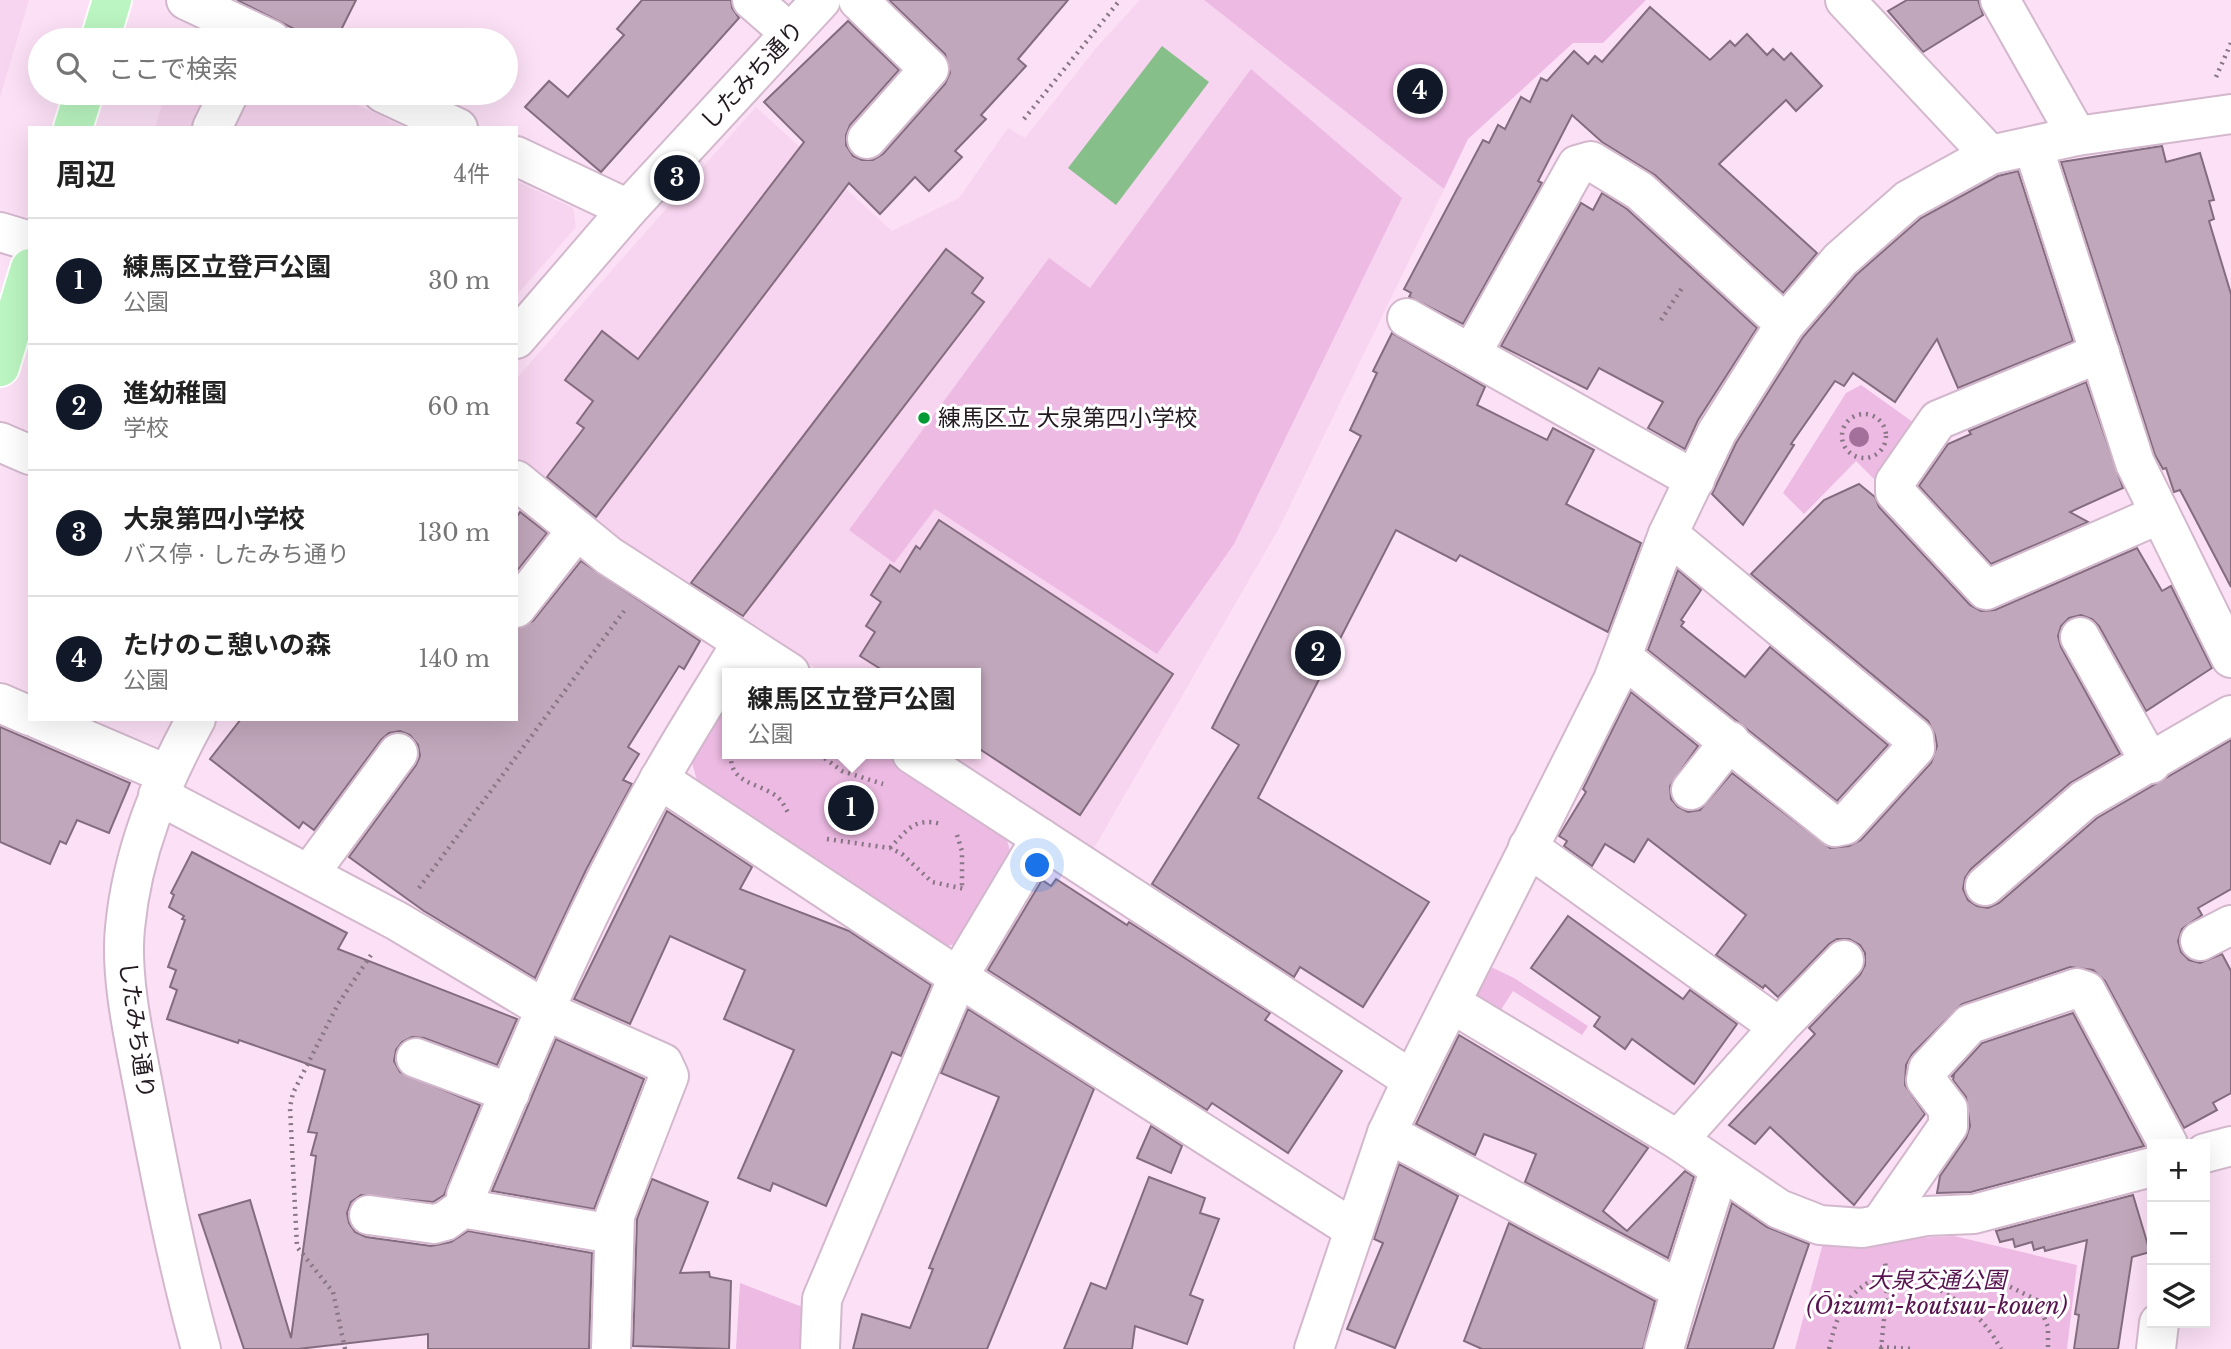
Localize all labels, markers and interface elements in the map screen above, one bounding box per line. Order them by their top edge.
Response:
street label: したみち通り [695,15,809,135]
search box [28,28,518,105]
icon: search [52,48,90,86]
text: ここで検索 [108,53,238,85]
pin: 4 [1397,65,1443,117]
pin: 3 [654,152,700,204]
text: 周辺 [56,156,116,193]
text: 4件 [454,160,490,188]
text: 練馬区立登戸公園 [123,251,331,283]
text: 1 [74,267,84,295]
text: 30 m [428,267,490,295]
text: 公園 [123,288,169,316]
text: 進幼稚園 [123,377,227,409]
text: 2 [72,393,86,421]
text: 60 m [428,393,490,421]
place label: 練馬区立 大泉第四小学校 [938,404,1198,432]
marker: 練馬区立 大泉第四小学校 [916,410,932,426]
text: 学校 [123,414,169,442]
text: 大泉第四小学校 [123,503,305,535]
text: 3 [72,519,86,547]
text: 130 m [418,519,490,547]
text: バス停 · したみち通り [123,540,350,568]
pin: 2 [1295,627,1341,679]
text: たけのこ憩いの森 [123,629,331,661]
text: 4 [71,645,87,673]
text: 140 m [419,645,490,673]
text: 公園 [123,666,169,694]
popup [722,668,981,759]
text: 練馬区立登戸公園 [747,683,956,715]
text: 公園 [747,720,793,748]
pin: 1 [828,782,874,834]
your location [1020,848,1054,882]
street label: したみち通り [114,960,160,1100]
map controls [2147,1139,2210,1328]
button: + [2147,1139,2210,1202]
button: − [2147,1202,2210,1265]
button: layers [2147,1265,2210,1328]
park label: 大泉交通公園 (Ōizumi-koutsuu-kouen) [1807,1266,2068,1320]

